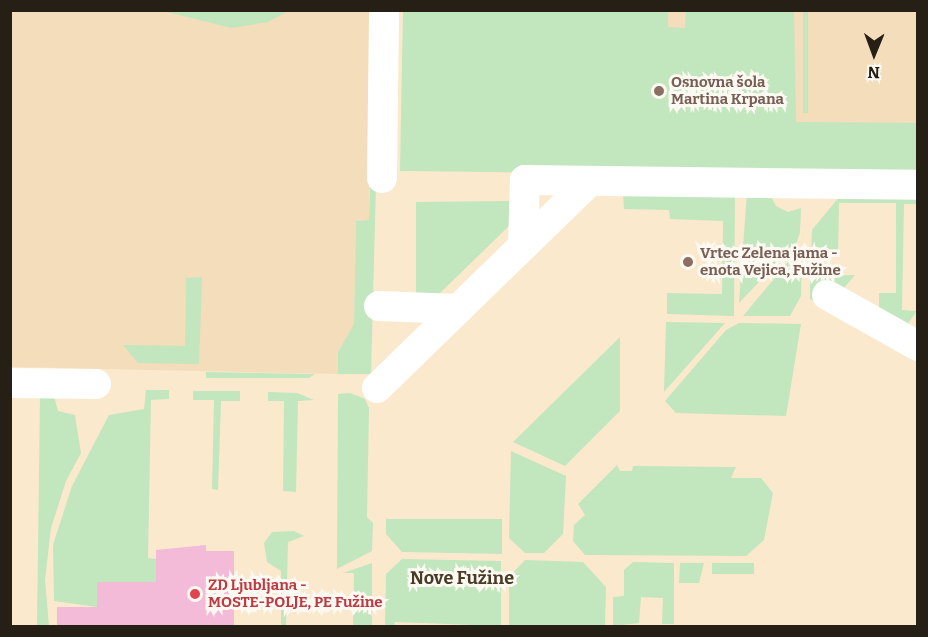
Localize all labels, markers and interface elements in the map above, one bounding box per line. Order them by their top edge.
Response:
north arrow [844,24,904,84]
text: N [867,63,880,82]
place label: Osnovna šola Martina Krpana [671,73,784,108]
marker: Osnovna šola Martina Krpana [652,84,666,98]
place label: Vrtec Zelena jama - enota Vejica, Fužine [700,244,841,279]
marker: Vrtec Zelena jama - enota Vejica, Fužine [681,255,695,269]
district label: Nove Fužine [410,567,514,589]
place label: ZD Ljubljana - MOSTE-POLJE, PE Fužine [208,576,383,611]
marker: ZD Ljubljana - MOSTE-POLJE, PE Fužine [186,585,204,603]

